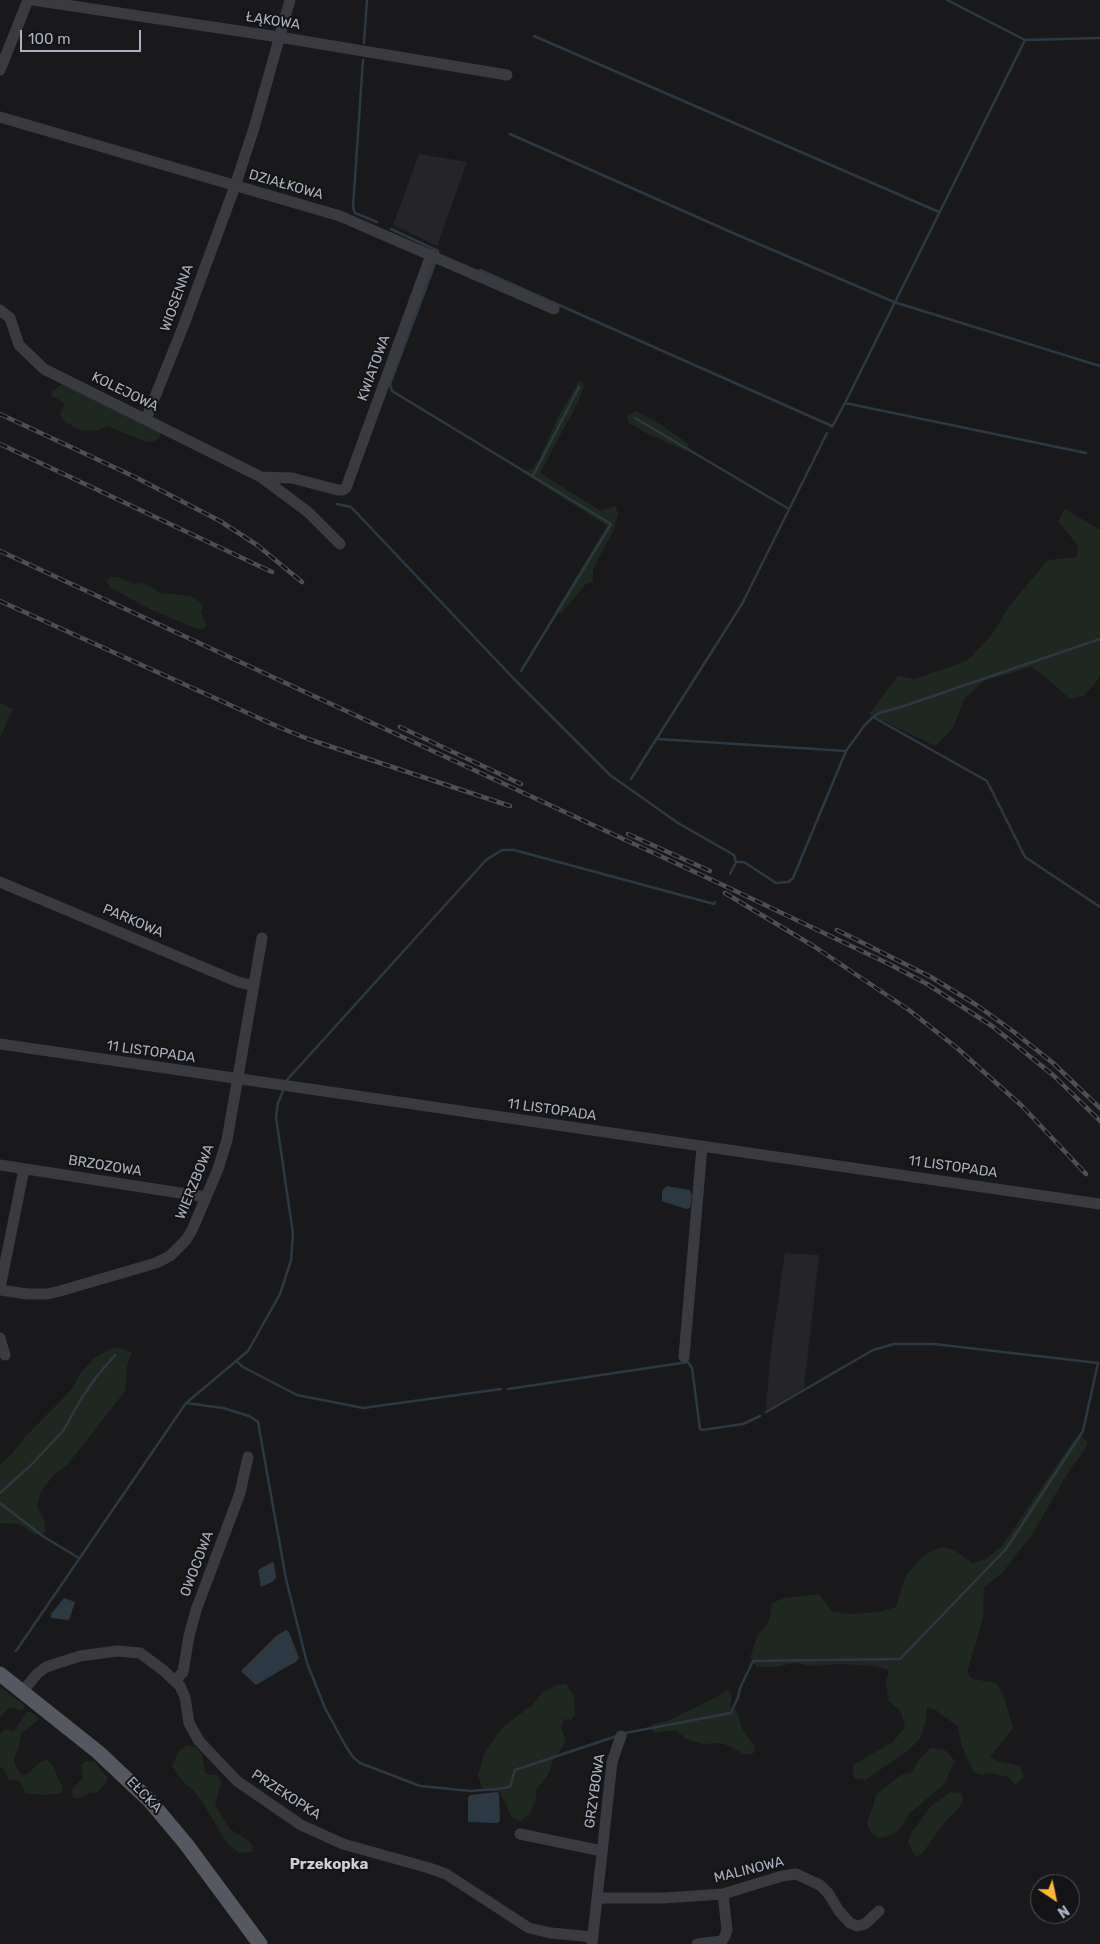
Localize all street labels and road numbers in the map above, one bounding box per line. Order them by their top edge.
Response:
street label: ŁĄKOWA [245,8,301,34]
street label: DZIAŁKOWA [247,166,325,204]
street label: WIOSENNA [157,262,197,334]
street label: KWIATOWA [354,333,394,403]
street label: KOLEJOWA [89,369,161,415]
street label: PARKOWA [100,901,166,941]
street label: 11 LISTOPADA [105,1037,197,1067]
street label: 11 LISTOPADA [506,1095,598,1125]
street label: WIERZBOWA [172,1142,218,1222]
street label: BRZOZOWA [67,1152,143,1180]
street label: 11 LISTOPADA [907,1152,999,1182]
street label: OWOCOWA [177,1529,217,1599]
street label: GRZYBOWA [581,1753,609,1829]
street label: PRZEKOPKA [248,1766,324,1824]
street label: EŁCKA [123,1774,165,1816]
street label: MALINOWA [712,1853,786,1887]

